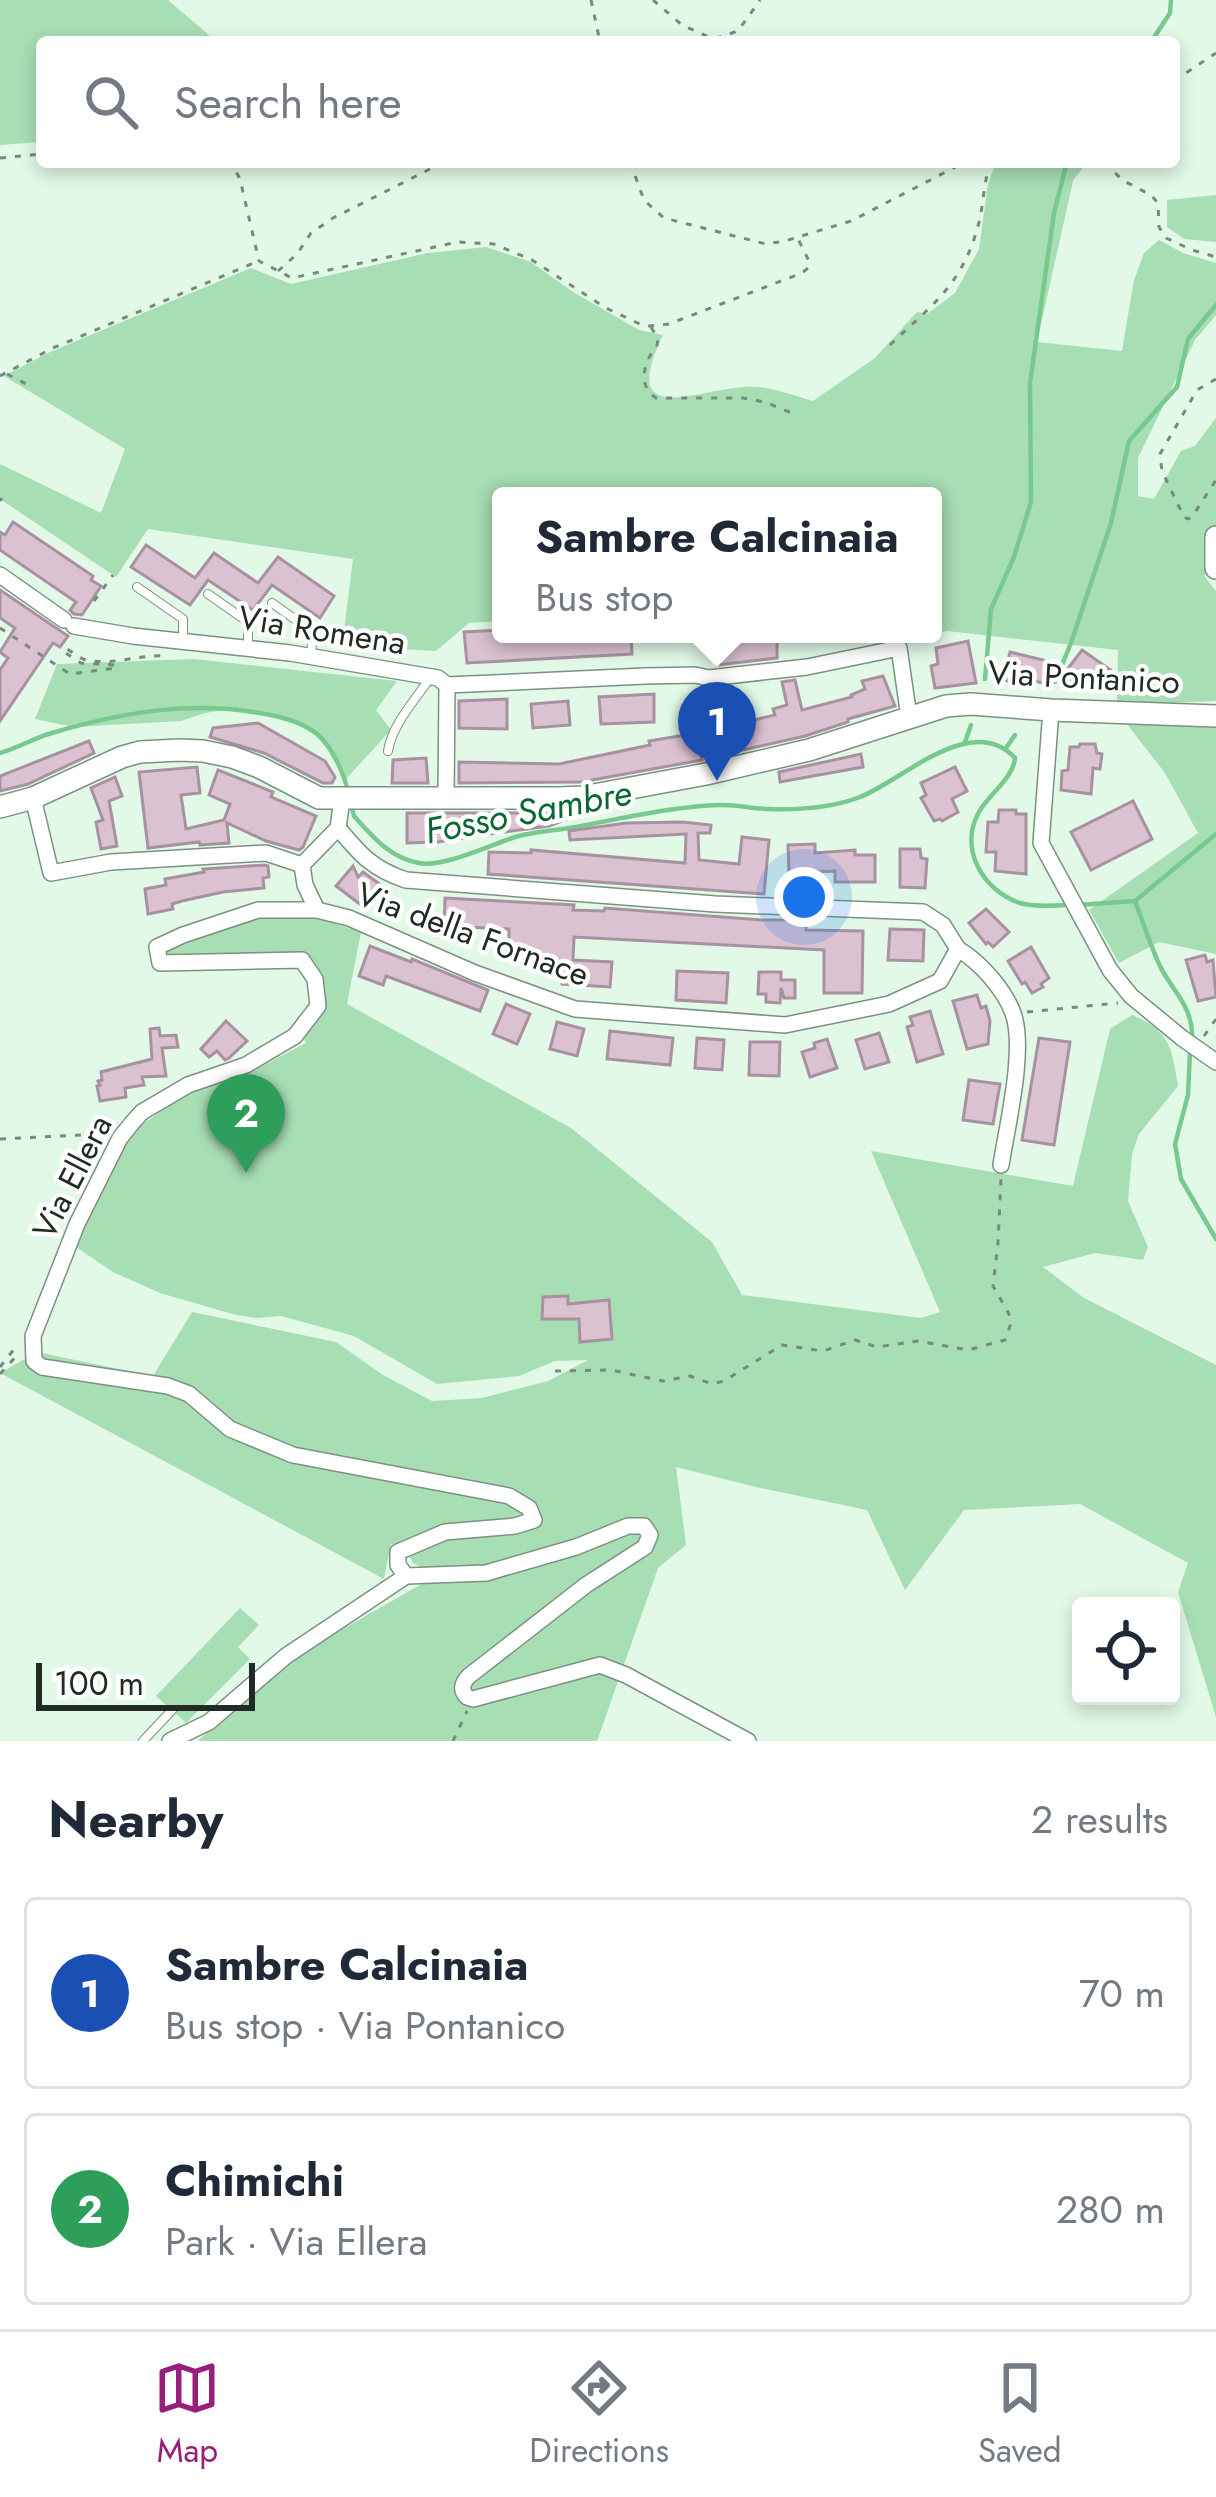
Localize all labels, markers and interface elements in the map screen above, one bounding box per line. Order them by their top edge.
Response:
search box [36,36,1180,168]
icon: search [78,69,144,135]
text: Search here [174,70,402,135]
popup [492,487,942,643]
text: Sambre Calcinaia [535,504,899,569]
text: Bus stop [535,569,673,626]
street label: Via Romena [235,594,409,666]
street label: Via Pontanico [987,649,1181,705]
pin: 1 [678,682,756,781]
water label: Fosso Sambre [420,766,636,856]
your location [774,867,834,927]
street label: Via della Fornace [350,870,596,998]
pin: 2 [207,1074,285,1173]
street label: Via Ellera [21,1107,123,1247]
map controls [1072,1597,1180,1705]
button: locate [1072,1597,1180,1705]
scale bar [36,1657,255,1710]
text: 100 m [54,1660,144,1707]
text: Nearby [48,1782,223,1856]
text: 2 results [1031,1791,1168,1848]
text: Sambre Calcinaia [165,1932,529,1997]
text: 1 [80,1965,100,2022]
text: 70 m [1079,1965,1165,2022]
text: Bus stop · Via Pontanico [165,1997,565,2054]
text: Chimichi [165,2148,344,2213]
text: 2 [77,2181,103,2238]
text: 280 m [1056,2181,1165,2238]
text: Park · Via Ellera [165,2213,428,2270]
tab: Map [154,2355,220,2474]
tab: Directions [529,2355,669,2474]
tab: Saved [978,2355,1062,2474]

